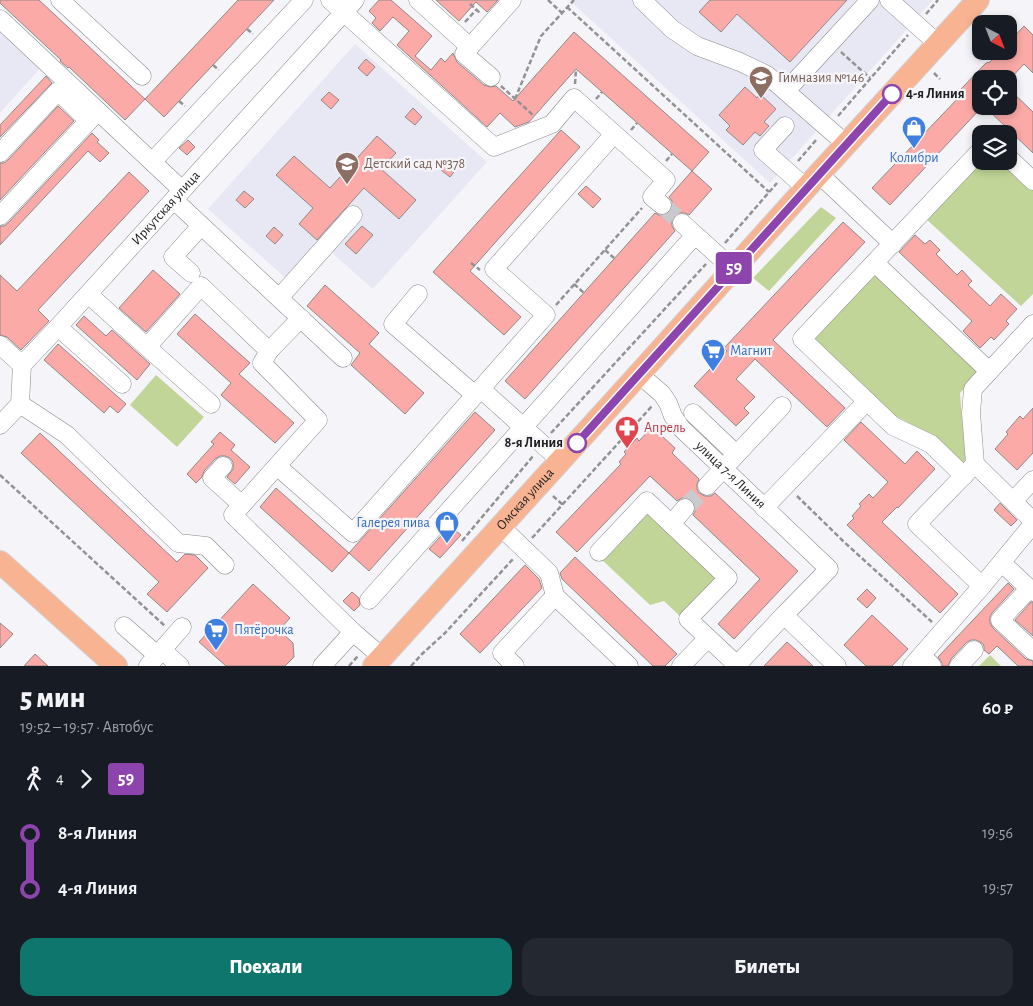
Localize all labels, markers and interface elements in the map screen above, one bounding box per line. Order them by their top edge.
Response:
north arrow [972,15,1018,60]
map controls [972,15,1017,170]
school or university icon: Гимназия №146 [748,65,774,99]
button: locate [972,70,1017,115]
place label: Гимназия №146 [778,71,864,85]
marker: 4-я Линия [882,84,902,104]
place label: 4-я Линия [906,87,965,101]
shop icon: Колибри [901,115,927,149]
button: layers [972,125,1017,170]
school or university icon: Детский сад №378 [334,151,360,185]
place label: Колибри [889,151,939,165]
place label: Детский сад №378 [364,157,465,171]
street label: Иркутская улица [129,168,203,248]
line badge: 59 [712,252,756,284]
text: 59 [726,259,742,277]
supermarket icon: Магнит [700,338,726,372]
place label: Магнит [730,344,773,358]
pharmacy icon: Апрель [614,415,640,449]
place label: Апрель [644,421,685,435]
marker: 8-я Линия [567,433,587,453]
place label: 8-я Линия [505,436,563,450]
street label: улица 7-я Линия [692,438,768,512]
street label: Омская улица [494,465,557,533]
shop icon: Галерея пива [434,510,460,544]
place label: Галерея пива [356,516,431,530]
supermarket icon: Пятёрочка [203,617,229,651]
place label: Пятёрочка [234,623,294,637]
text: 5 мин [20,685,85,713]
text: 60 ₽ [982,699,1013,718]
text: 19:52 – 19:57 · Автобус [20,719,153,735]
icon: walk [20,765,48,793]
icon: forward [72,765,100,793]
text: 4 [56,770,64,786]
text: 59 [118,770,134,788]
text: 8-я Линия [58,824,137,843]
text: 19:56 [982,825,1013,841]
text: 4-я Линия [58,879,138,898]
text: 19:57 [983,880,1013,896]
button: Поехали [20,938,512,996]
button: Билеты [522,938,1013,996]

